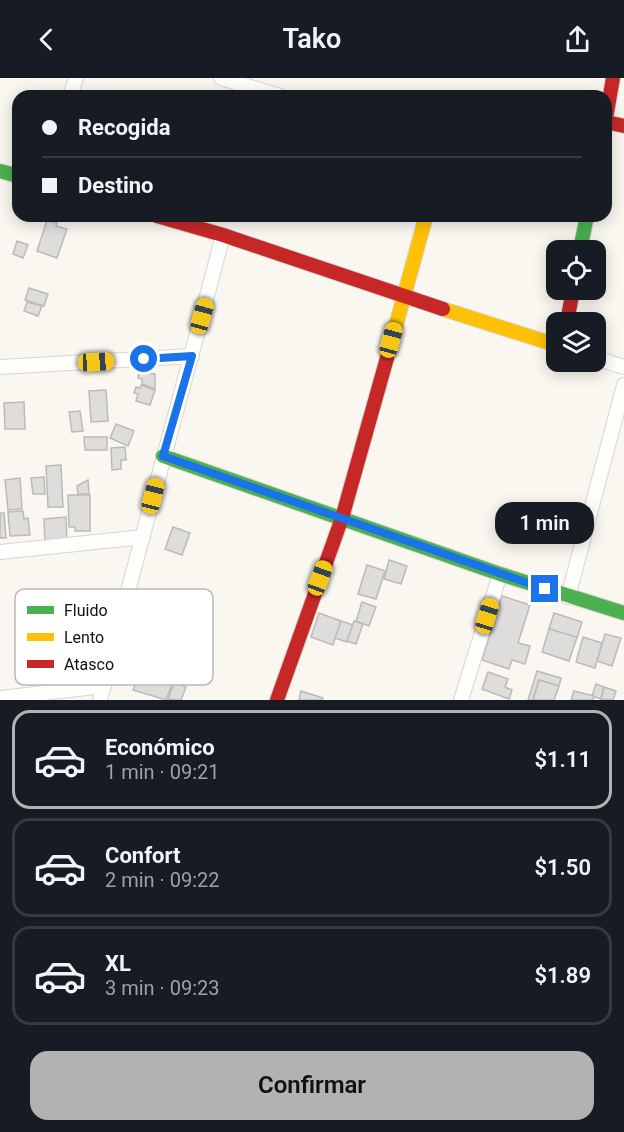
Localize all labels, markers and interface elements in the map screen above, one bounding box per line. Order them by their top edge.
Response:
icon: back [30,23,63,56]
text: Tako [283,23,341,55]
icon: share [561,23,594,56]
text: Recogida [78,115,170,140]
text: Destino [78,173,154,198]
map controls [546,240,606,372]
button: locate [546,240,606,300]
car [189,296,215,336]
button: layers [546,312,606,372]
car [378,320,404,360]
route start [130,345,157,372]
car [78,352,114,372]
car [140,476,166,516]
callout: 1 min [496,502,594,544]
text: 1 min [519,511,570,535]
car [305,558,335,598]
route end [531,575,558,602]
legend [15,589,213,685]
car [473,596,501,636]
text: Fluido [64,601,108,620]
text: Lento [64,628,104,647]
text: Atasco [64,655,114,674]
icon: car [33,733,87,787]
text: Económico [105,735,215,760]
text: $1.11 [534,747,591,772]
text: 1 min · 09:21 [105,760,220,784]
icon: car [33,841,87,895]
text: Confort [105,843,180,868]
text: $1.50 [534,855,591,880]
text: 2 min · 09:22 [105,868,220,892]
icon: car [33,949,87,1003]
text: XL [105,951,131,976]
text: $1.89 [534,963,591,988]
text: 3 min · 09:23 [105,976,220,1000]
button: Confirmar [30,1051,594,1120]

